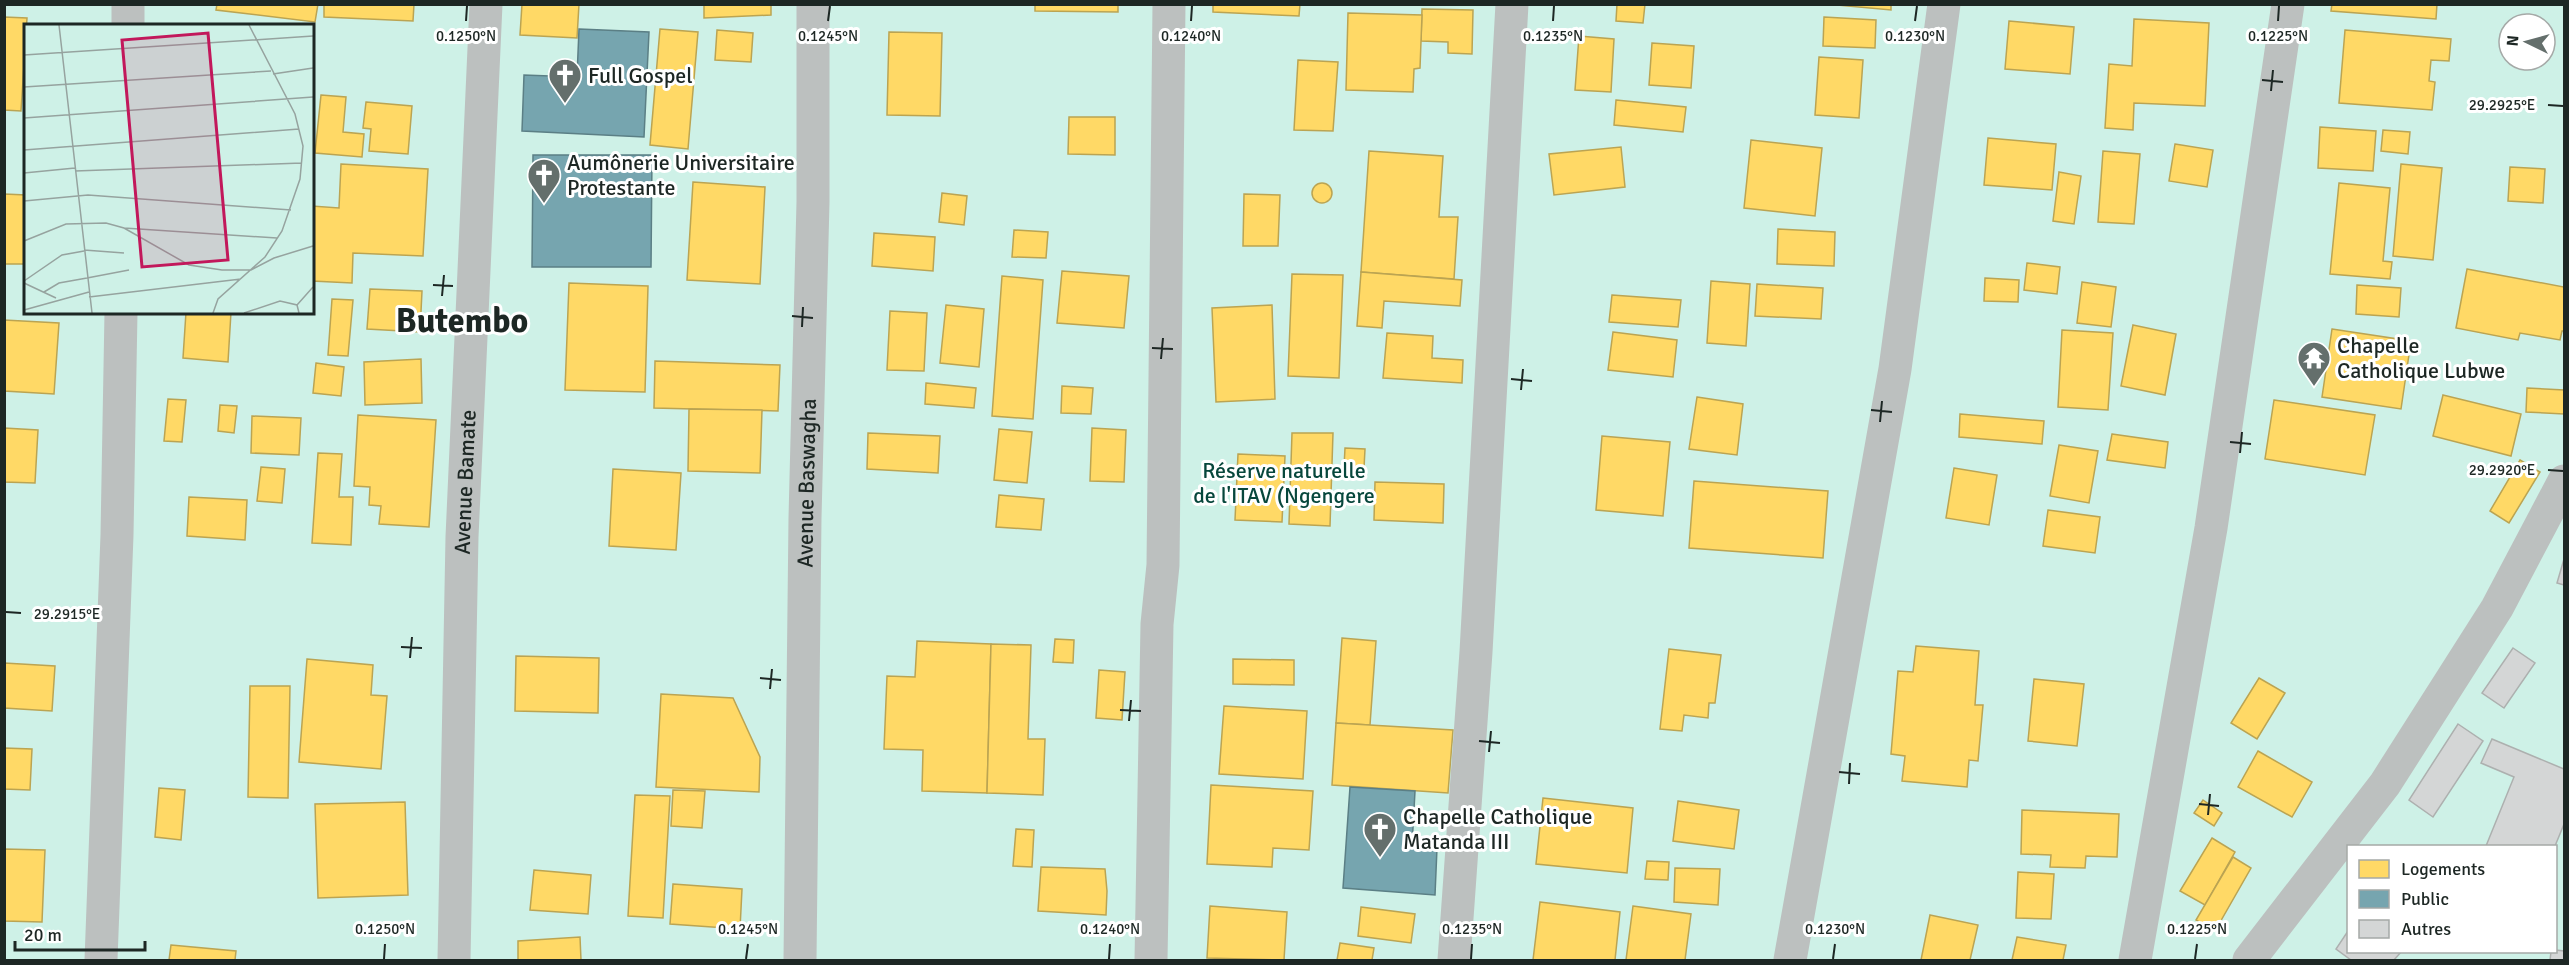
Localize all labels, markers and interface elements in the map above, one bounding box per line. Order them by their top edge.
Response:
north arrow [2497,12,2557,72]
inset map [24,24,314,314]
text: 0.1250°N [436,27,496,45]
text: 0.1245°N [798,27,858,45]
text: 0.1240°N [1161,27,1221,45]
text: 0.1235°N [1523,27,1583,45]
text: 0.1230°N [1885,27,1945,45]
text: 0.1225°N [2248,27,2308,45]
text: N [2503,34,2524,47]
church icon: Full Gospel [547,57,583,104]
place label: Full Gospel [588,62,693,89]
text: 29.2925°E [2469,96,2535,114]
place label: Aumônerie Universitaire Protestante [567,149,795,201]
church icon: Aumônerie Universitaire Protestante [526,157,562,204]
district label: Butembo [396,300,528,342]
place label: Chapelle Catholique Lubwe [2337,332,2505,384]
temple icon: Chapelle Catholique Lubwe [2296,340,2332,387]
street label: Avenue Baswagha [791,398,822,568]
street label: Avenue Bamate [448,409,481,555]
park label: Réserve naturelle de l'ITAV (Ngengere [1193,457,1375,509]
text: 29.2920°E [2469,461,2535,479]
text: 29.2915°E [34,605,100,623]
place label: Chapelle Catholique Matanda III [1403,803,1593,855]
church icon: Chapelle Catholique Matanda III [1362,811,1398,858]
legend [2347,845,2557,953]
text: Logements [2401,858,2485,880]
text: Public [2401,888,2449,910]
scale bar [15,914,146,952]
text: Autres [2401,918,2451,940]
text: 0.1250°N [355,920,415,938]
text: 0.1245°N [718,920,778,938]
text: 0.1240°N [1080,920,1140,938]
text: 0.1235°N [1442,920,1502,938]
text: 0.1230°N [1805,920,1865,938]
text: 0.1225°N [2167,920,2227,938]
text: 20 m [24,924,62,946]

